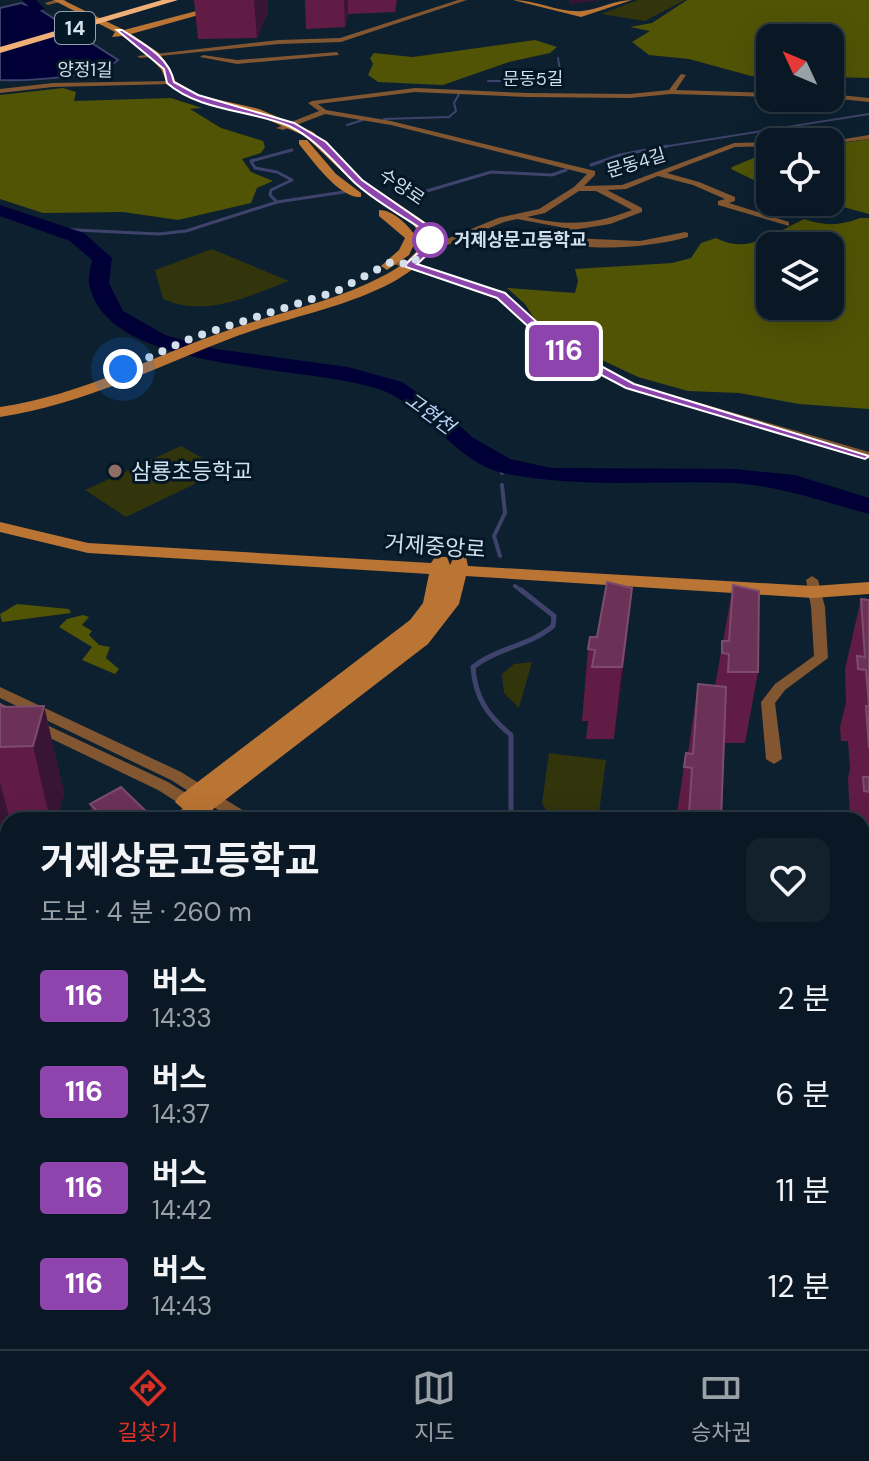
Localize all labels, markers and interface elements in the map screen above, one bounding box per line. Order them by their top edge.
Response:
road number: 14 [55,12,95,44]
north arrow [756,24,844,112]
map controls [756,24,844,320]
street label: 양정1길 [57,58,113,82]
street label: 문동5길 [503,67,563,91]
button: locate [756,128,844,216]
street label: 문동4길 [604,143,668,183]
street label: 수양로 [375,163,429,211]
marker: 거제상문고등학교 [413,223,447,257]
place label: 거제상문고등학교 [454,228,586,252]
button: layers [756,232,844,320]
line badge: 116 [518,325,610,377]
text: 116 [545,332,583,369]
your location [103,349,143,389]
water label: 고현천 [400,386,462,441]
place label: 삼룡초등학교 [131,457,252,486]
marker: 삼룡초등학교 [106,462,124,480]
street label: 거제중앙로 [383,529,486,564]
text: 거제상문고등학교 [40,836,320,886]
button: heart [746,838,830,922]
text: 도보 · 4 분 · 260 m [40,895,252,929]
text: 버스 [152,962,207,1001]
text: 116 [65,977,103,1014]
text: 2 분 [777,979,830,1018]
text: 14:33 [152,1001,212,1035]
text: 버스 [152,1058,207,1097]
text: 116 [65,1073,103,1110]
text: 6 분 [776,1075,830,1114]
text: 14:37 [152,1097,210,1131]
text: 버스 [152,1154,207,1193]
text: 116 [65,1169,103,1206]
text: 11 분 [776,1171,830,1210]
text: 14:42 [152,1193,212,1227]
text: 버스 [152,1250,207,1289]
text: 116 [65,1265,103,1302]
text: 12 분 [768,1267,830,1306]
text: 14:43 [152,1289,212,1323]
tab: 길찾기 [117,1366,178,1447]
tab: 지도 [412,1366,456,1447]
tab: 승차권 [691,1366,752,1447]

